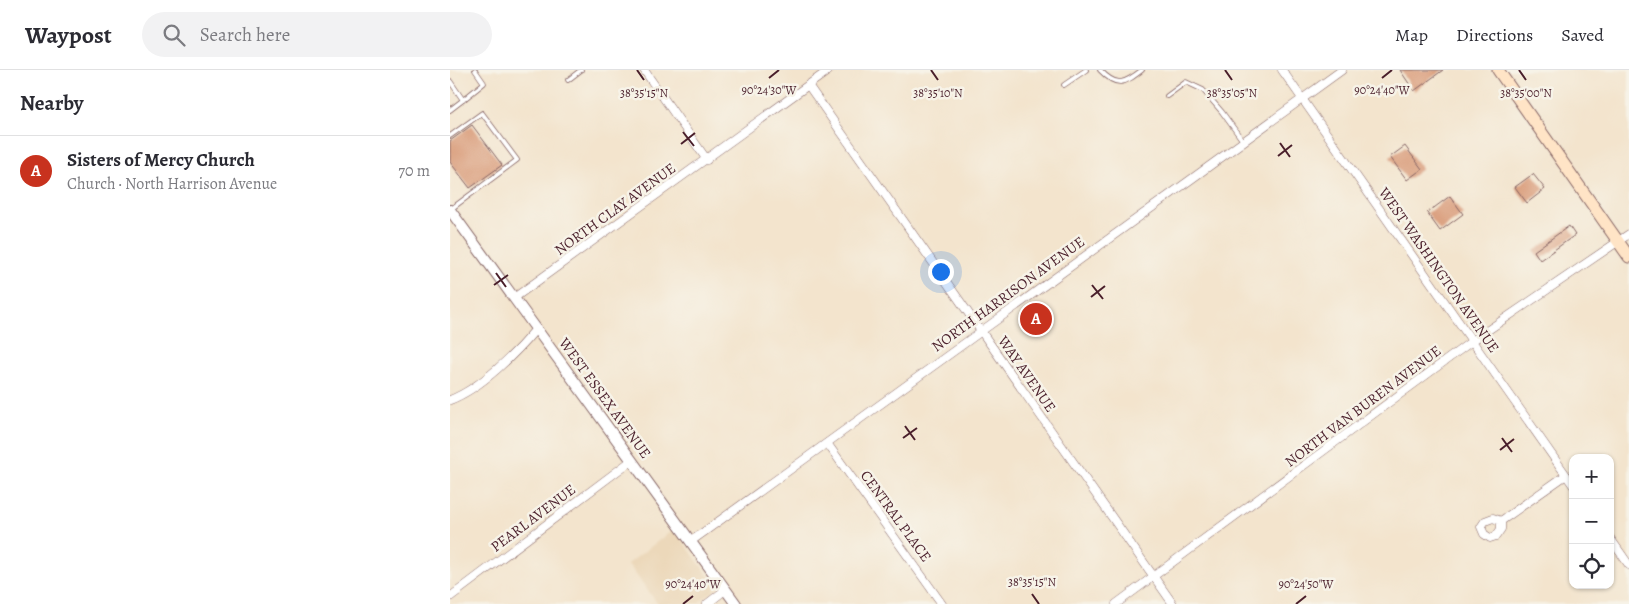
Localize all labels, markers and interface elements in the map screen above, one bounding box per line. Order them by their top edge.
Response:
search box [142,12,492,57]
text: Waypost [25,19,112,51]
icon: search [160,21,188,49]
text: Search here [200,22,290,48]
text: Map [1395,23,1428,47]
text: Directions [1456,23,1533,47]
text: Saved [1561,23,1604,47]
text: 90°24'30"W [742,82,797,98]
text: 90°24'40"W [1354,82,1410,98]
text: 38°35'15"N [620,85,668,101]
text: 38°35'10"N [913,85,963,101]
text: 38°35'05"N [1207,85,1258,101]
text: 38°35'00"N [1500,85,1552,101]
text: Nearby [20,89,83,117]
text: Sisters of Mercy Church [67,147,255,173]
street label: NORTH CLAY AVENUE [550,158,680,260]
text: A [31,160,41,182]
text: 70 m [398,160,430,182]
text: Church · North Harrison Avenue [67,173,277,195]
street label: WEST WASHINGTON AVENUE [1374,182,1504,357]
street label: NORTH HARRISON AVENUE [928,232,1088,356]
your location [928,259,954,285]
pin: A [1020,300,1052,338]
street label: WAY AVENUE [993,331,1061,416]
street label: WEST ESSEX AVENUE [554,333,656,462]
street label: NORTH VAN BUREN AVENUE [1281,341,1445,471]
map controls [1569,454,1614,589]
button: + [1569,454,1614,499]
street label: CENTRAL PLACE [856,466,936,566]
street label: PEARL AVENUE [486,479,580,557]
button: − [1569,499,1614,544]
button: locate [1569,544,1614,589]
text: 38°35'15"N [1008,574,1056,590]
text: 90°24'40"W [665,576,721,592]
text: 90°24'50"W [1278,576,1334,592]

